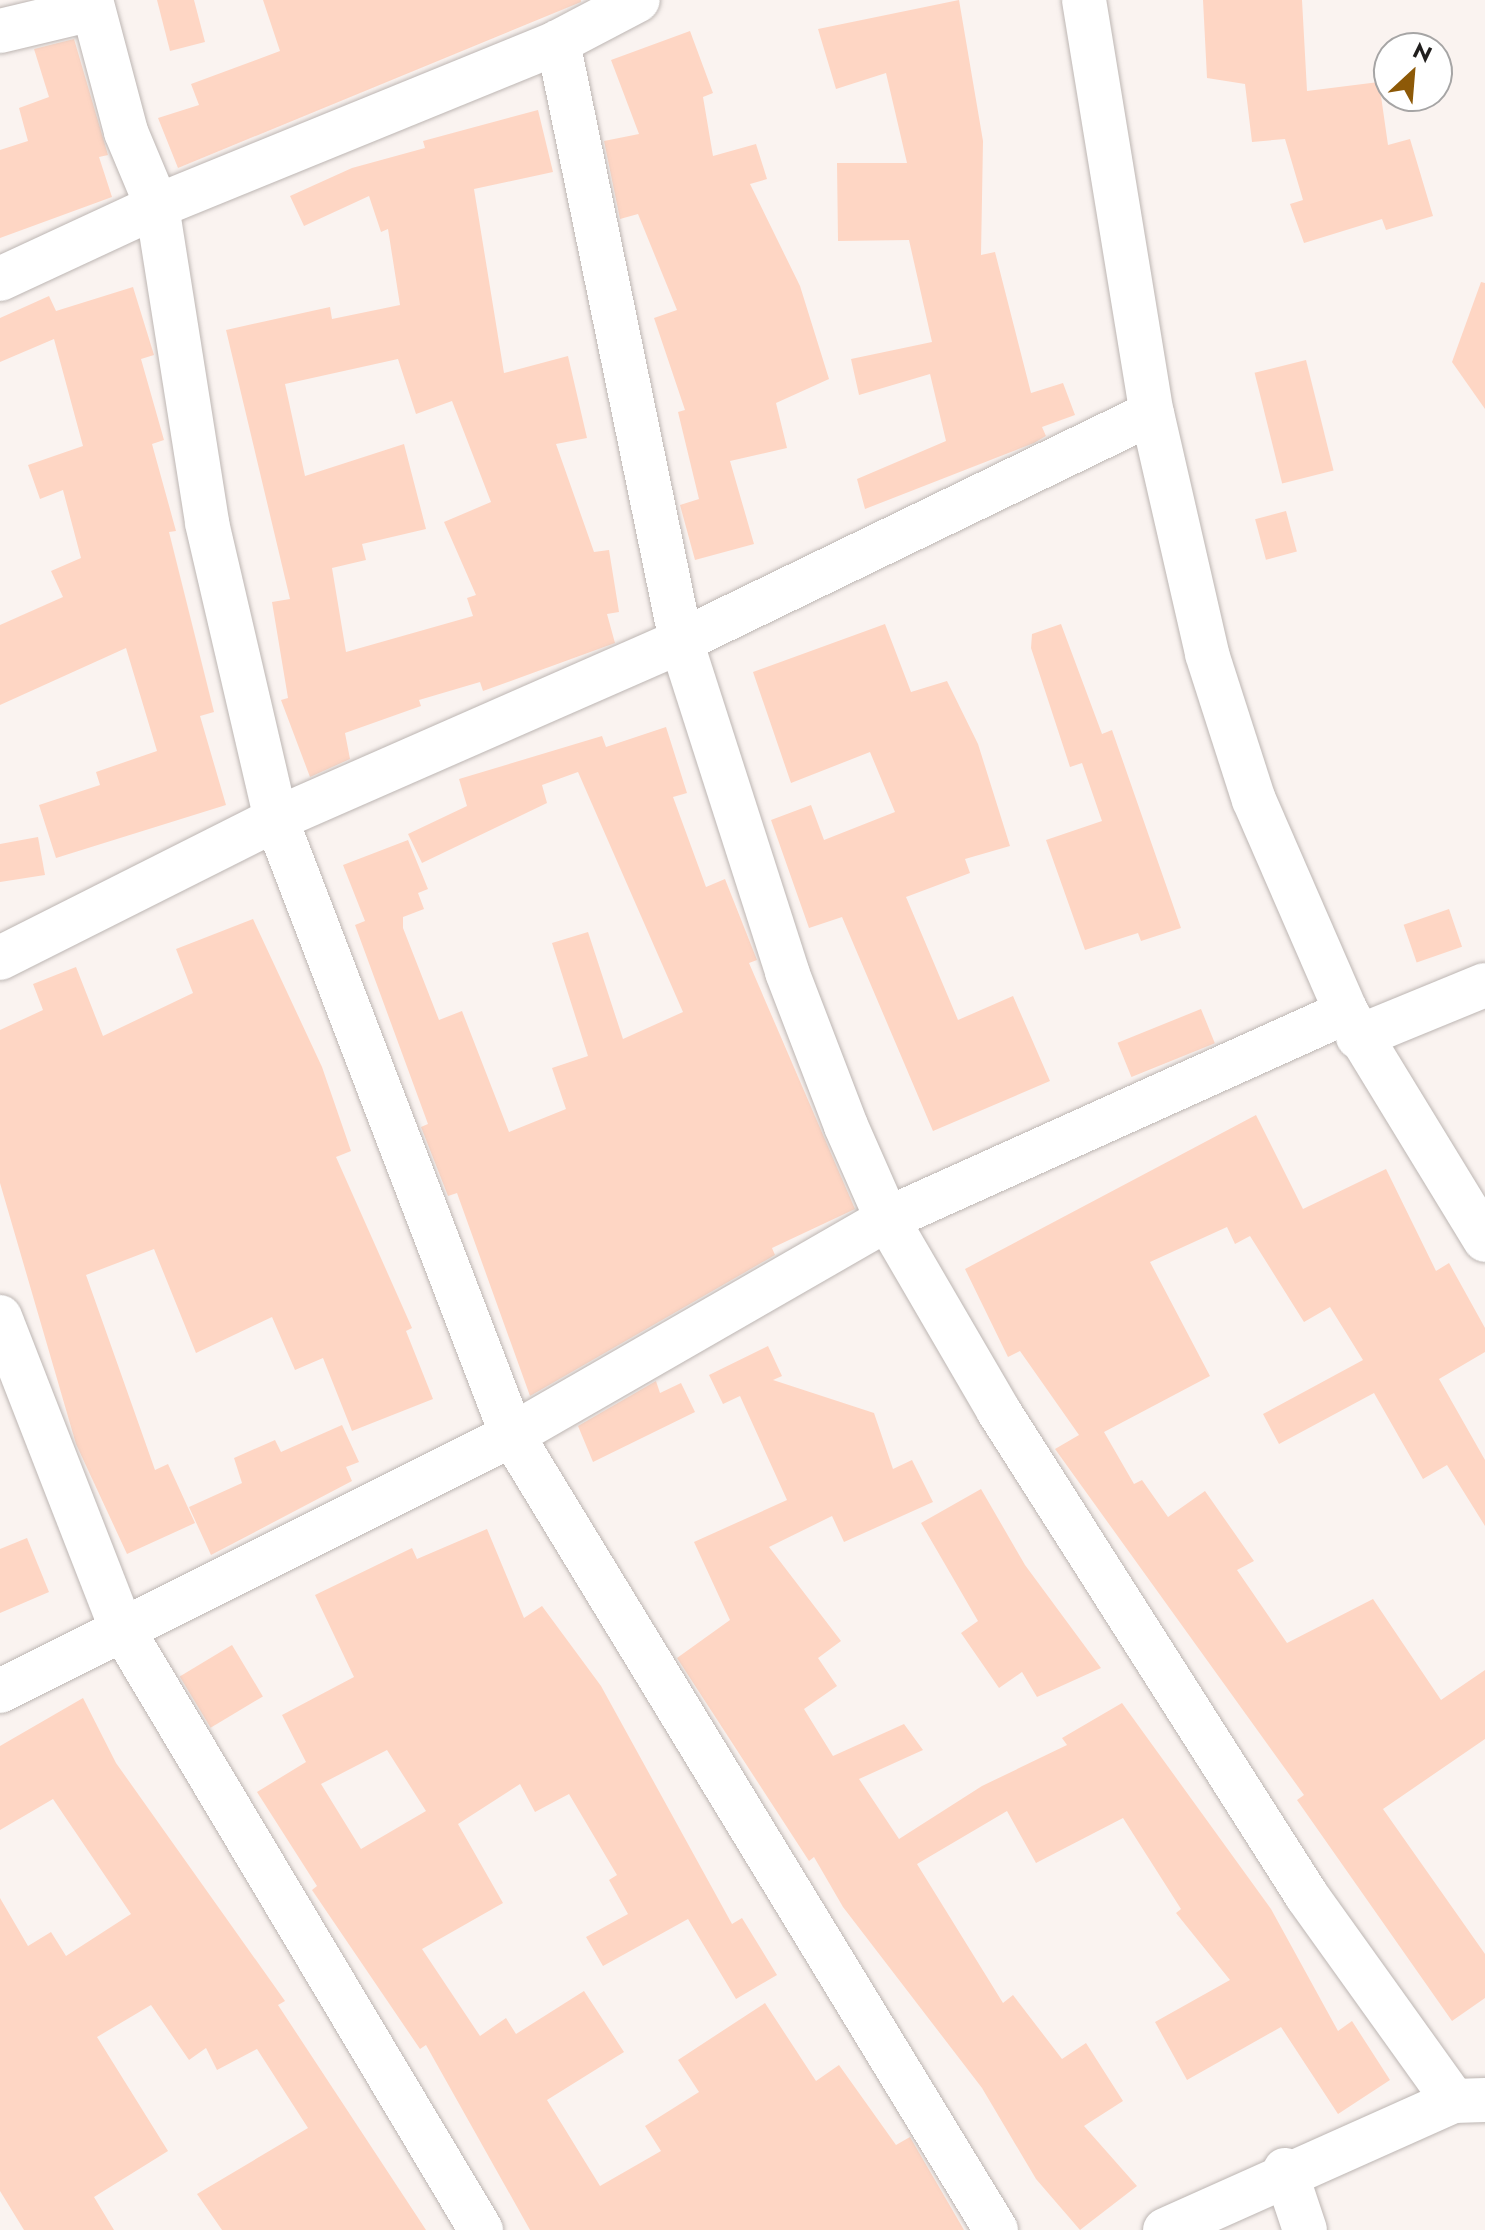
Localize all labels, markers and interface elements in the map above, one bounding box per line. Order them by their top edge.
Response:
north arrow [1373,32,1453,112]
text: N [1408,34,1438,70]

